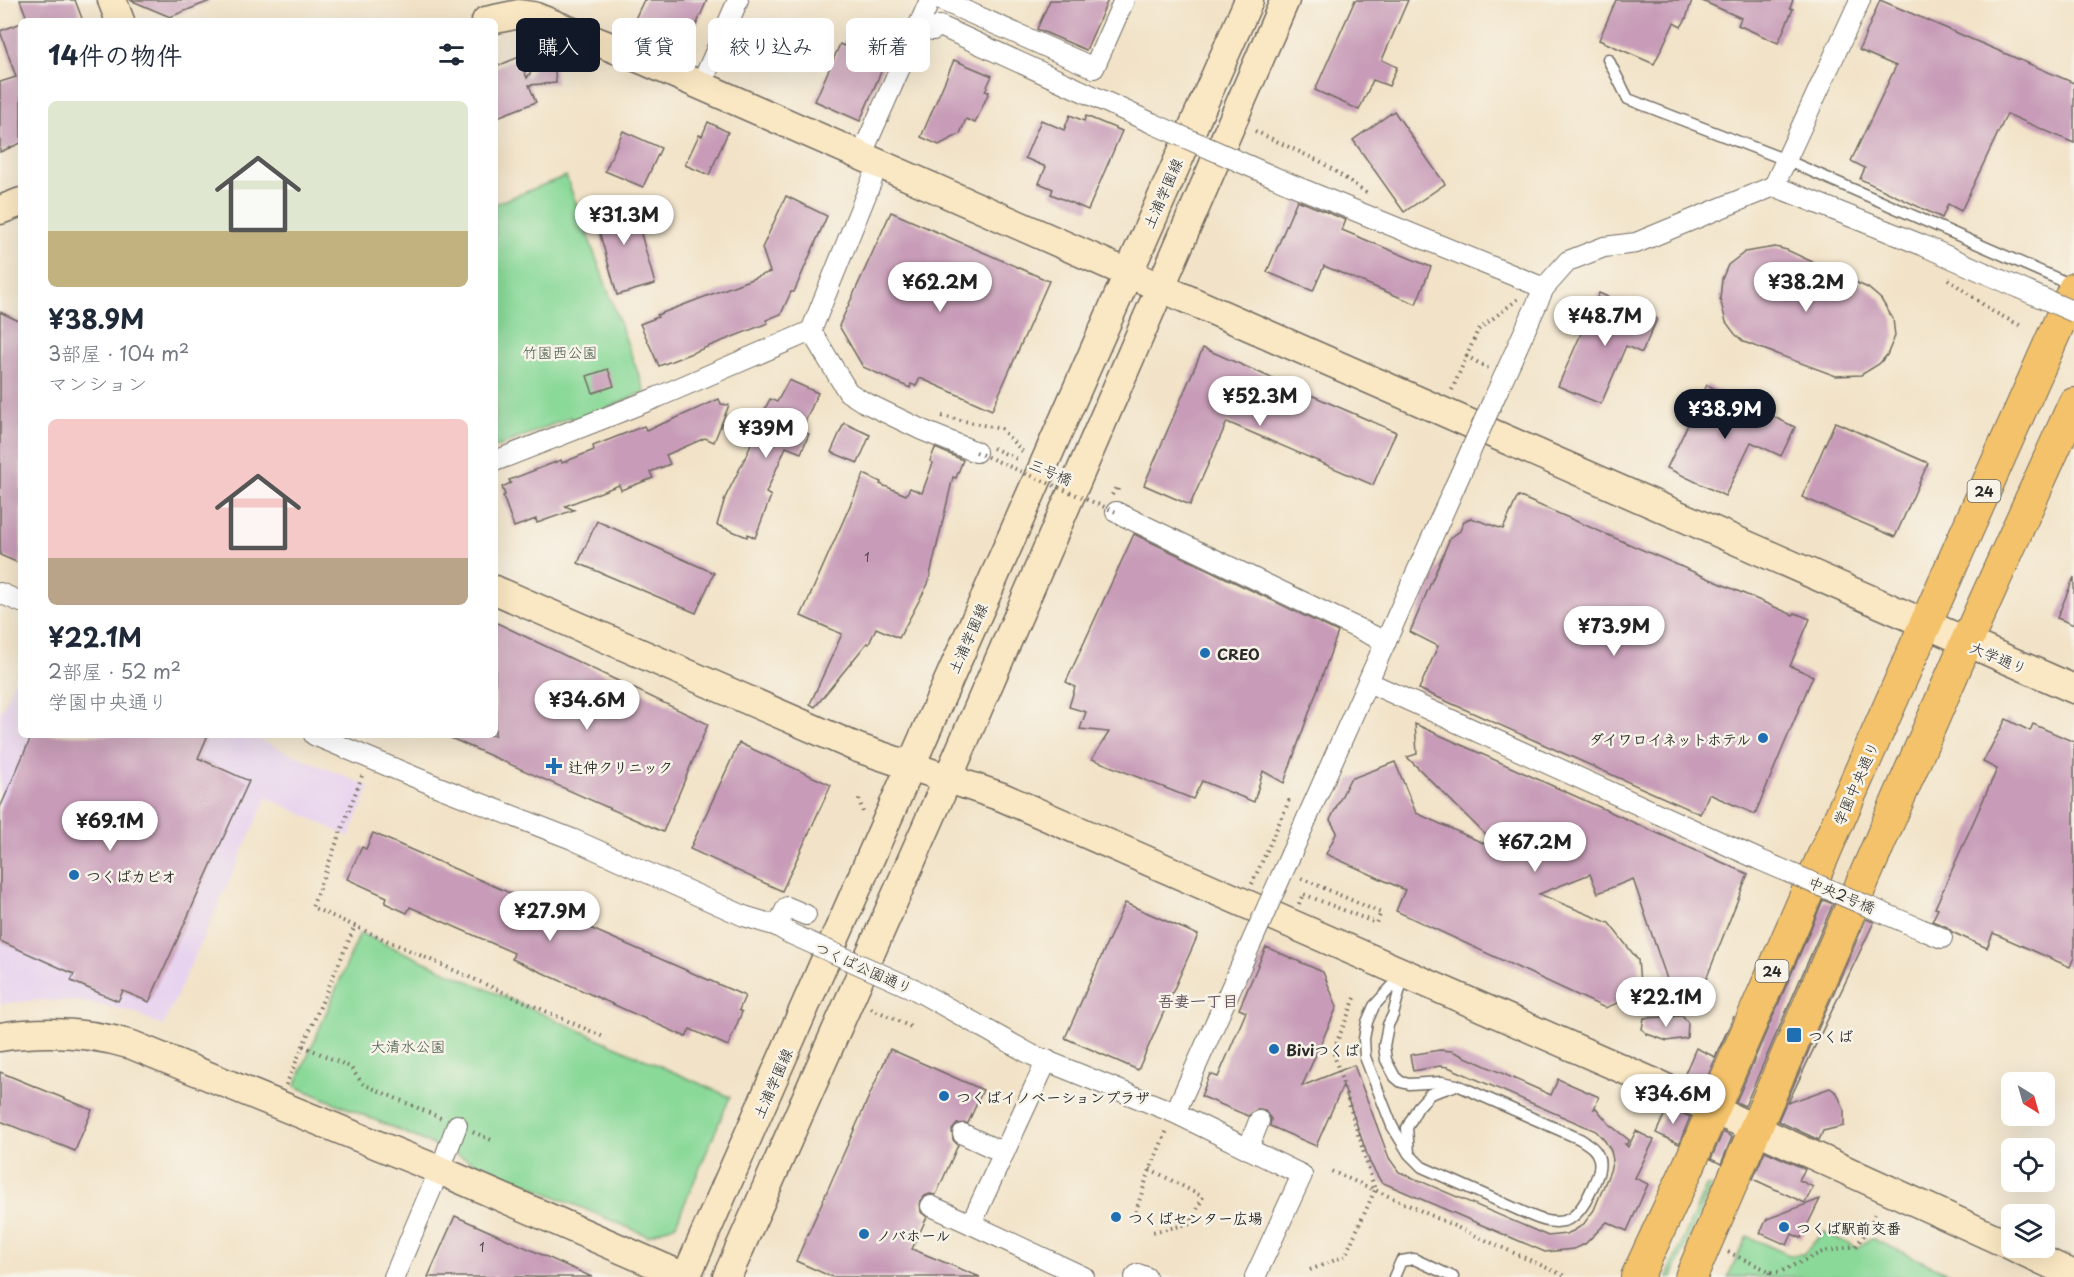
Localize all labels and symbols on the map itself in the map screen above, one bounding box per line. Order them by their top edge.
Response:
street label: 土浦学園線 [1136,154,1188,232]
pin: ¥31.3M [575,195,673,246]
pin: ¥62.2M [891,262,989,313]
pin: ¥38.2M [1757,262,1855,313]
pin: ¥48.7M [1556,296,1654,347]
park label: 竹園西公園 [522,340,598,363]
pin: ¥52.3M [1211,376,1309,427]
pin: ¥38.9M [1676,389,1774,440]
pin: ¥39M [730,408,802,459]
street label: 三号橋 [1026,452,1076,490]
road number: 24 [1968,480,2000,502]
house number: 1 [864,548,870,566]
street label: 土浦学園線 [941,599,993,677]
pin: ¥73.9M [1565,606,1663,657]
street label: 大学通り [1967,635,2031,679]
place label: CREO [1217,642,1260,665]
marker: CREO [1198,646,1212,660]
pin: ¥34.6M [538,680,636,731]
place label: ダイワロイネットホテル [1589,727,1751,750]
marker: ダイワロイネットホテル [1756,731,1770,745]
street label: 学園中央通り [1826,737,1884,829]
place label: 辻仲クリニック [568,755,673,778]
marker: 辻仲クリニック [545,757,563,775]
pin: ¥69.1M [61,801,159,852]
pin: ¥67.2M [1486,822,1584,873]
place label: つくばカピオ [86,864,176,887]
marker: つくばカピオ [67,868,81,882]
street label: 中央2号橋 [1805,870,1879,918]
pin: ¥27.9M [501,891,599,942]
street label: つくば公園通り [811,935,917,999]
road number: 24 [1756,960,1788,982]
pin: ¥22.1M [1617,977,1715,1028]
district label: 吾妻一丁目 [1158,988,1238,1012]
place label: つくば [1808,1024,1853,1047]
marker: つくば [1785,1026,1803,1044]
park label: 大清水公園 [370,1034,446,1057]
place label: Biviつくば [1286,1038,1359,1061]
marker: Biviつくば [1267,1042,1281,1056]
street label: 土浦学園線 [746,1044,798,1122]
north arrow [2001,1072,2055,1126]
pin: ¥34.6M [1624,1074,1722,1125]
place label: つくばイノベーションプラザ [956,1085,1150,1108]
marker: つくばイノベーションプラザ [937,1089,951,1103]
place label: つくばセンター広場 [1128,1206,1263,1229]
marker: つくばセンター広場 [1109,1210,1123,1224]
place label: つくば駅前交番 [1796,1216,1901,1239]
marker: つくば駅前交番 [1777,1220,1791,1234]
place label: ノバホール [876,1223,950,1246]
marker: ノバホール [857,1227,871,1241]
house number: 1 [479,1238,485,1256]

